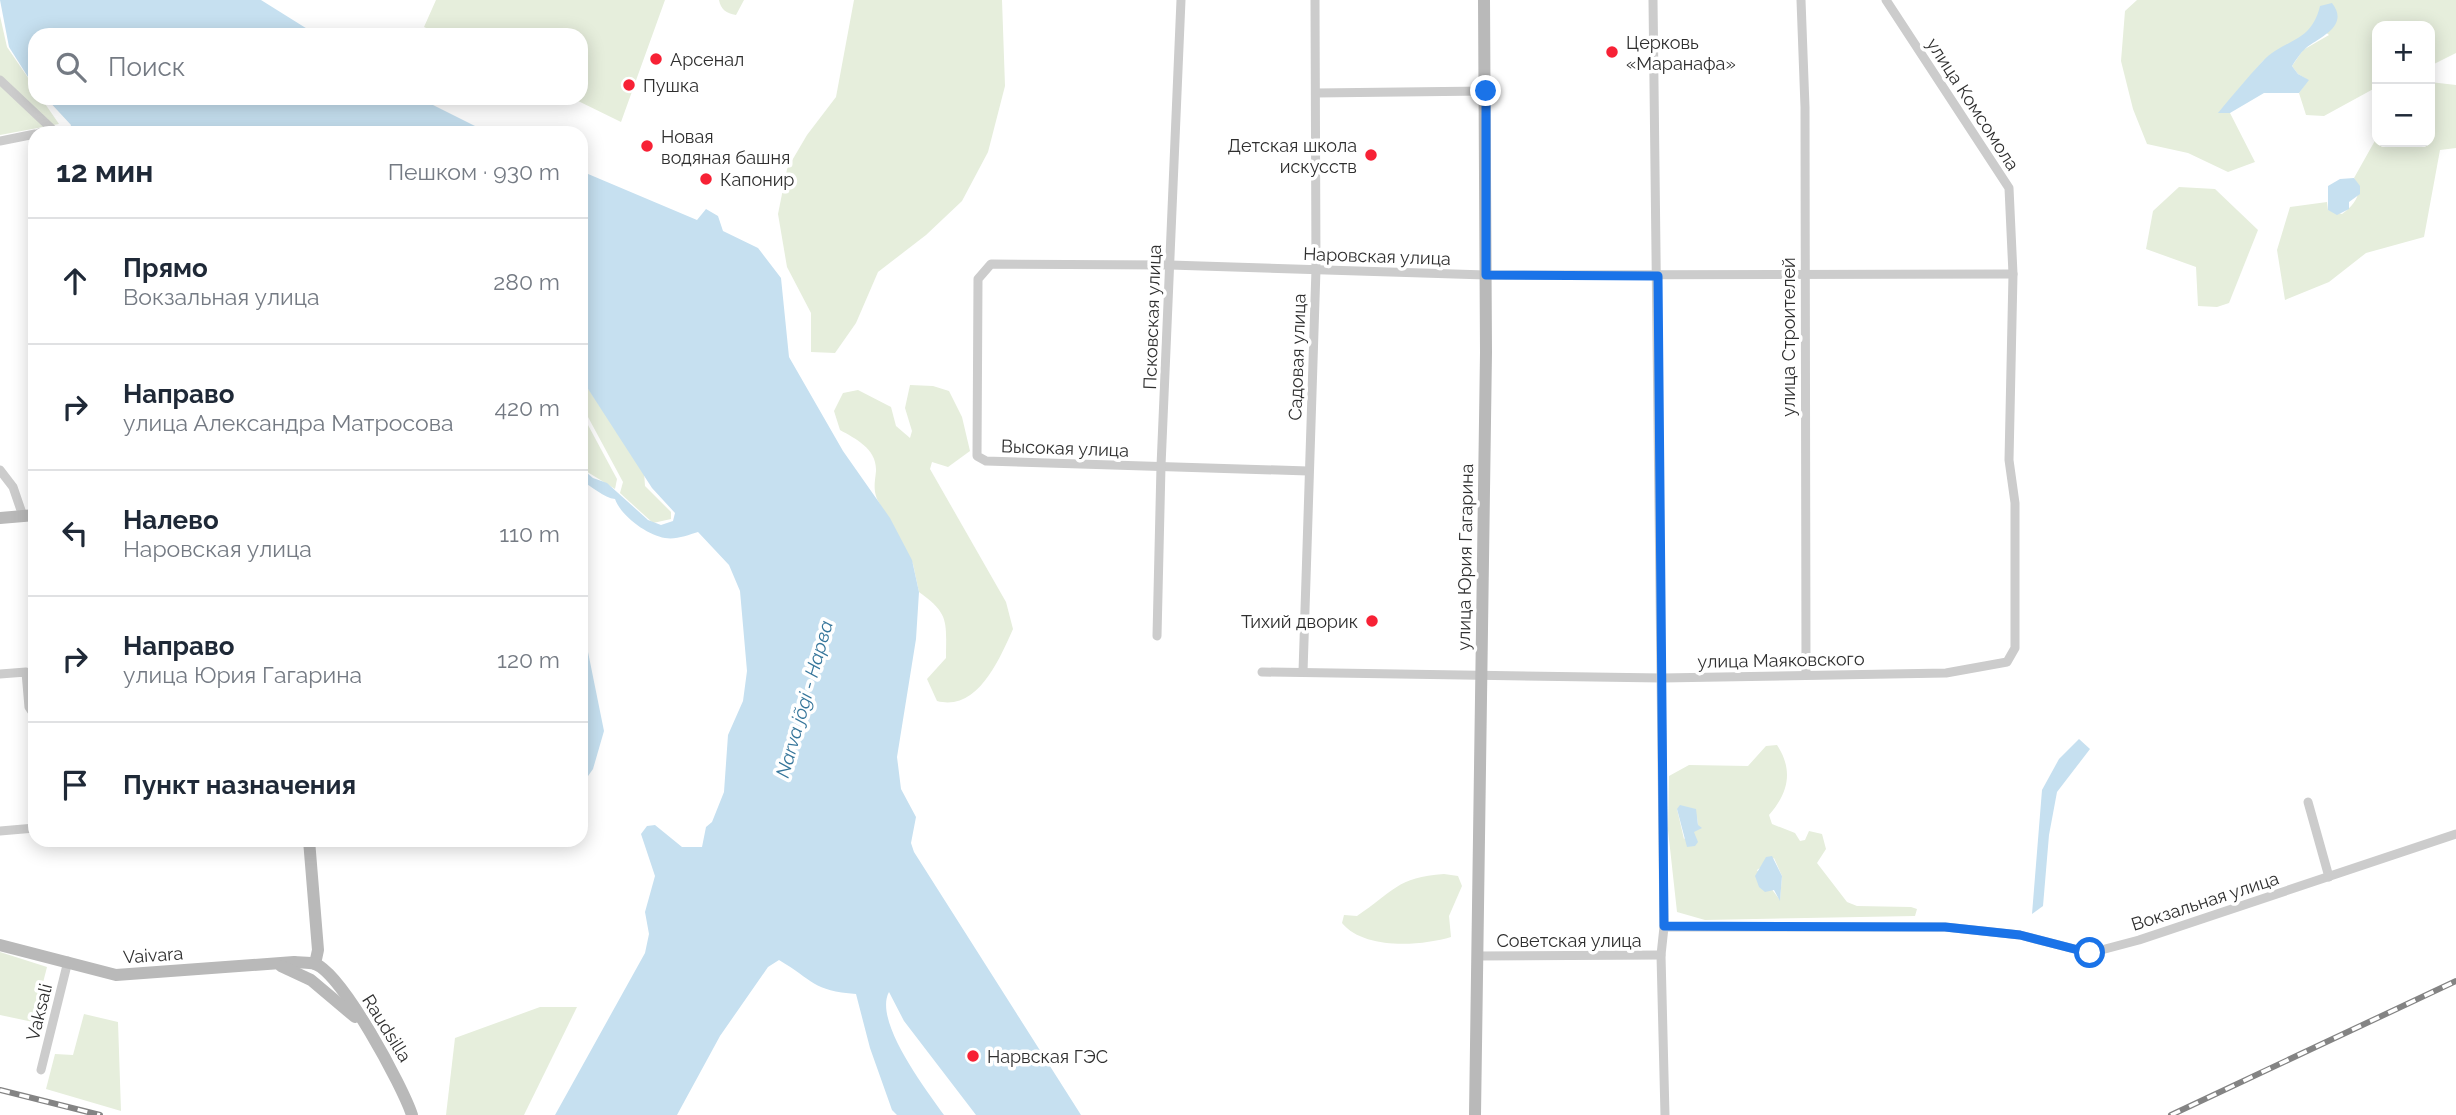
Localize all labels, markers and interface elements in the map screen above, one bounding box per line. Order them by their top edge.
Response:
map controls [2372,21,2435,147]
button: + [2372,21,2435,84]
search box [28,28,588,105]
place label: Церковь «Маранафа» [1626,32,1736,74]
street label: улица Комсомола [1922,34,2024,174]
marker: Церковь «Маранафа» [1604,44,1620,60]
icon: search [52,48,90,86]
place label: Арсенал [670,49,744,70]
marker: Арсенал [648,51,664,67]
text: Поиск [108,52,185,82]
place label: Пушка [643,75,699,96]
route end [1470,75,1501,106]
marker: Пушка [621,77,637,93]
button: − [2372,84,2435,147]
place label: Новая водяная башня [661,126,790,168]
place label: Детская школа искусств [1227,135,1357,177]
marker: Новая водяная башня [639,138,655,154]
marker: Детская школа искусств [1363,147,1379,163]
text: 12 мин [56,154,153,189]
text: Пешком · 930 m [388,158,560,185]
place label: Капонир [720,169,794,190]
marker: Капонир [698,171,714,187]
street label: Наровская улица [1303,243,1451,269]
street label: Псковская улица [1139,244,1165,390]
text: Прямо [123,253,208,283]
street label: улица Строителей [1778,257,1799,417]
icon: ahead [56,262,94,300]
text: 280 m [493,268,560,295]
text: Вокзальная улица [123,283,320,310]
street label: Садовая улица [1284,293,1310,421]
text: Направо [123,379,234,409]
icon: right [56,388,94,426]
text: 420 m [494,394,560,421]
text: улица Александра Матросова [123,409,453,436]
street label: Высокая улица [1001,435,1129,461]
street label: улица Юрия Гагарина [1453,463,1477,651]
text: Налево [123,505,219,535]
icon: left [56,514,94,552]
text: 110 m [499,520,560,547]
text: Наровская улица [123,535,312,562]
place label: Тихий дворик [1241,611,1358,632]
marker: Тихий дворик [1364,613,1380,629]
water label: Narva jõgi - Нарва [771,618,837,780]
text: Направо [123,631,234,661]
icon: right [56,640,94,678]
text: 120 m [497,646,560,673]
street label: улица Маяковского [1697,648,1865,672]
text: улица Юрия Гагарина [123,661,362,688]
icon: arrive [56,766,94,804]
text: Пункт назначения [123,770,356,800]
street label: Вокзальная улица [2129,867,2281,935]
street label: Советская улица [1496,930,1642,951]
route start [2074,937,2105,968]
street label: Vaivara [122,942,184,968]
street label: Vaksali [22,981,56,1043]
street label: Raudsilla [358,990,416,1066]
place label: Нарвская ГЭС [987,1046,1108,1067]
marker: Нарвская ГЭС [965,1048,981,1064]

